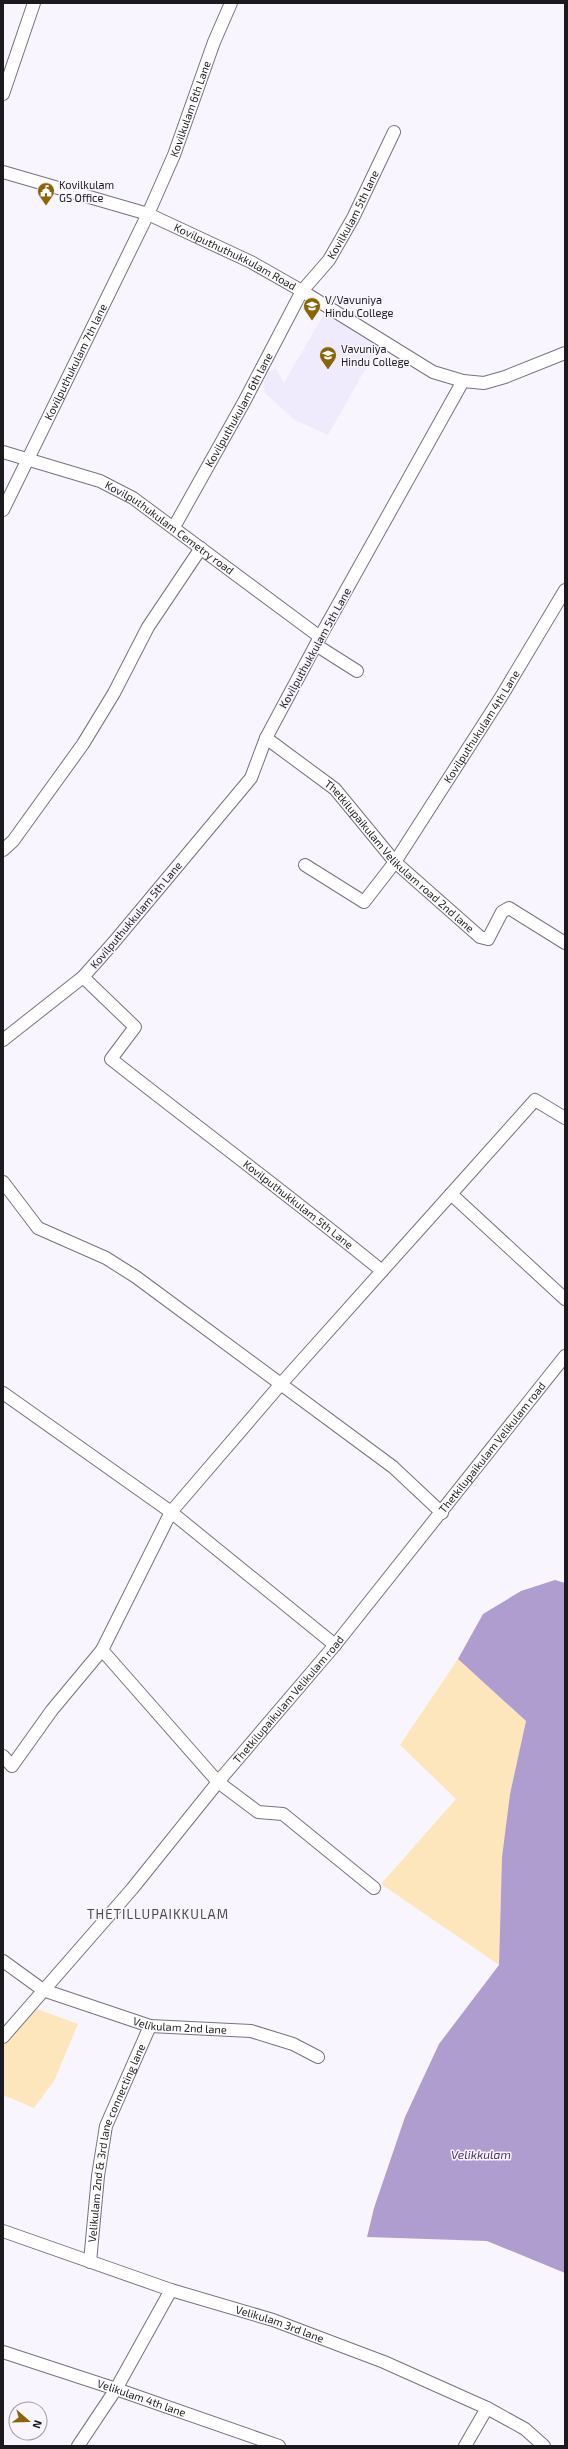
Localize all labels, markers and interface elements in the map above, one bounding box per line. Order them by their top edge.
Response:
street label: Kovilkulam 6th Lane [167,59,213,159]
street label: Kovilkulam 5th lane [324,168,381,261]
place label: Kovilkulam GS Office [59,178,114,204]
public building icon: Kovilkulam GS Office [36,181,56,206]
street label: Kovilputhuthukkulam Road [172,220,299,292]
place label: V/Vavuniya Hindu College [325,293,394,319]
school or university icon: V/Vavuniya Hindu College [302,296,322,321]
street label: Kovilputhukulam 7th lane [41,301,109,422]
place label: Vavuniya Hindu College [341,342,410,368]
school or university icon: Vavuniya Hindu College [318,345,338,370]
street label: Kovilputhukulam 6th lane [202,350,275,469]
street label: Kovilputhukulam Cemetry road [103,478,237,577]
street label: Kovilputhukkulam 5th Lane [276,585,353,710]
street label: Kovilputhukulam 4th Lane [441,667,522,785]
street label: Thetkilupaikulam Velikulam road 2nd lane [322,777,477,935]
street label: Kovilputhukkulam 5th Lane [87,858,184,971]
street label: Kovilputhukkulam 5th Lane [241,1157,356,1251]
street label: Thetkilupaikulam Velikulam road [436,1379,548,1515]
street label: Thetkilupaikulam Velikulam road [230,1633,346,1766]
district label: THETILLUPAIKKULAM [87,1906,229,1922]
street label: Velikulam 2nd lane [131,2014,227,2036]
street label: Velikulam 2nd & 3rd lane connecting lane [85,2041,147,2243]
water label: Velikkulam [451,2147,511,2161]
street label: Velikulam 3rd lane [234,2302,326,2345]
street label: Velikulam 4th lane [96,2376,188,2419]
north arrow [8,2401,48,2441]
text: N [30,2419,45,2431]

